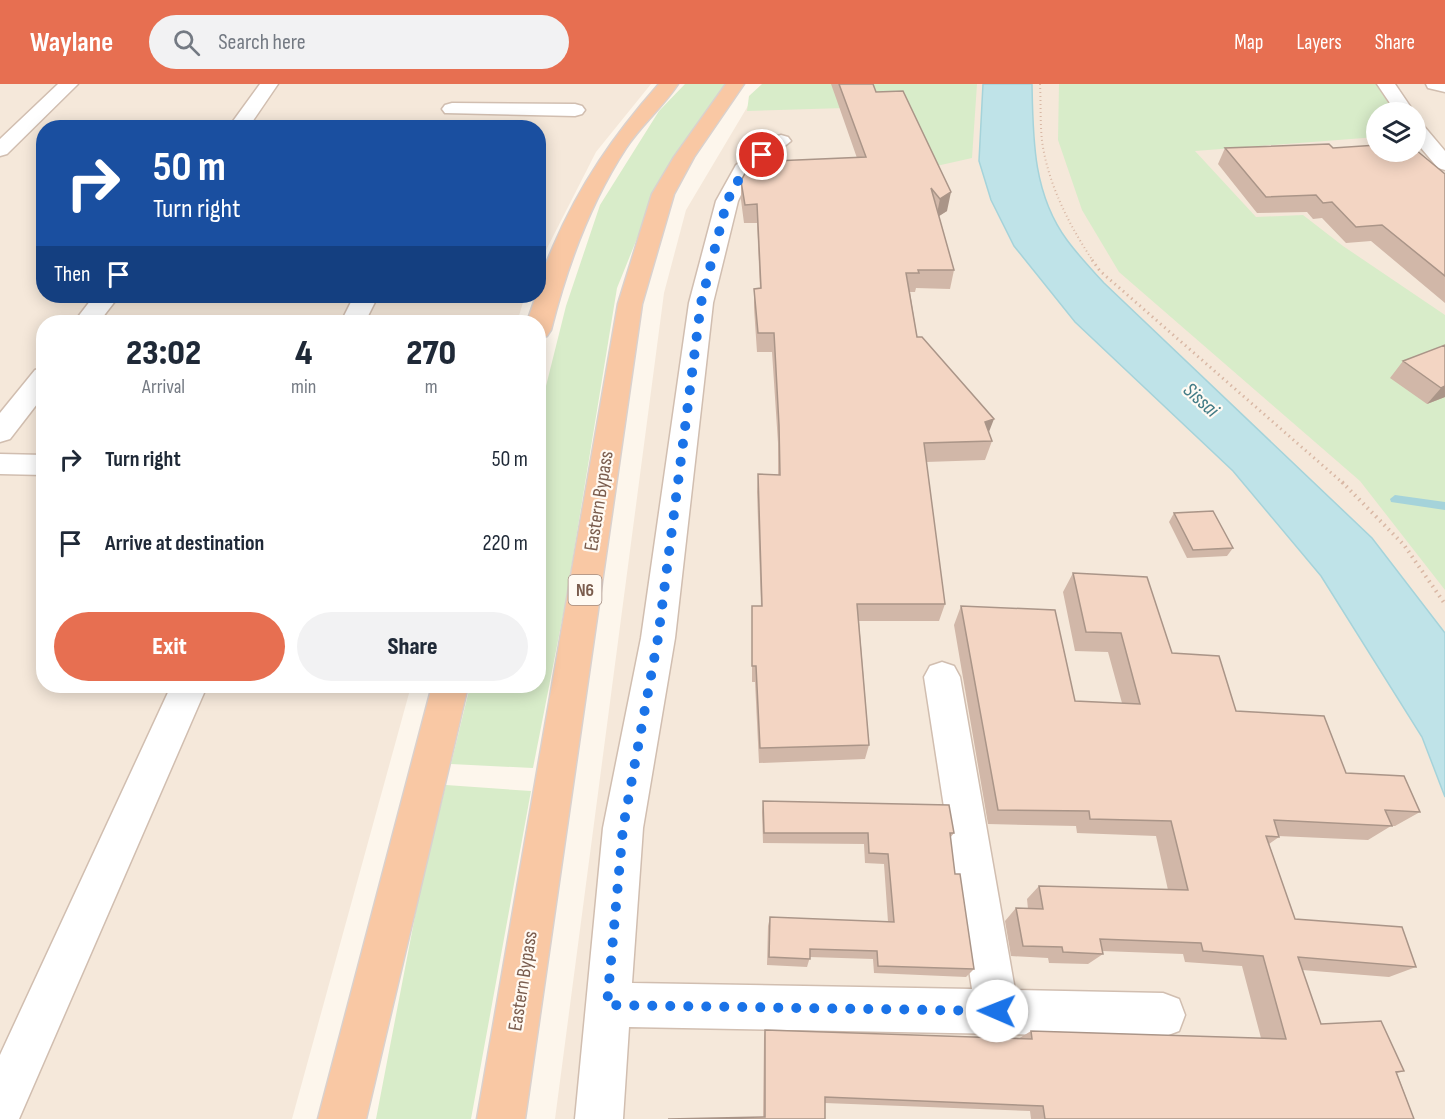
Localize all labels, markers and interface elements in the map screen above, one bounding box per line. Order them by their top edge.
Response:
search box [149,15,569,69]
text: Waylane [30,26,113,59]
icon: search [170,26,203,59]
text: Search here [218,29,306,56]
text: Map [1234,30,1263,55]
text: Layers [1296,30,1342,55]
text: Share [1375,30,1415,55]
map controls [1366,102,1426,162]
button: layers [1366,102,1426,162]
pin [736,129,787,180]
icon: arrive [745,138,778,171]
text: 50 m [153,142,226,193]
icon: right [54,144,132,222]
text: Turn right [153,193,240,225]
icon: arrive [102,258,135,291]
text: Then [54,261,90,288]
text: 23:02 [126,332,201,375]
text: 4 [295,332,312,375]
text: 270 [406,332,456,375]
text: Arrival [142,375,185,399]
text: min [291,375,316,399]
text: m [425,375,438,399]
water label: Sissai [1178,377,1225,423]
icon: right [54,443,87,476]
text: Turn right [105,446,181,473]
text: 50 m [492,446,528,473]
street label: Eastern Bypass [579,449,619,553]
icon: arrive [54,527,87,560]
text: Arrive at destination [105,530,264,557]
text: 220 m [482,530,528,557]
road number: N6 [568,575,602,605]
button: Exit [54,612,285,681]
button: Share [297,612,528,681]
street label: Eastern Bypass [503,929,543,1033]
position arrow [965,979,1029,1043]

